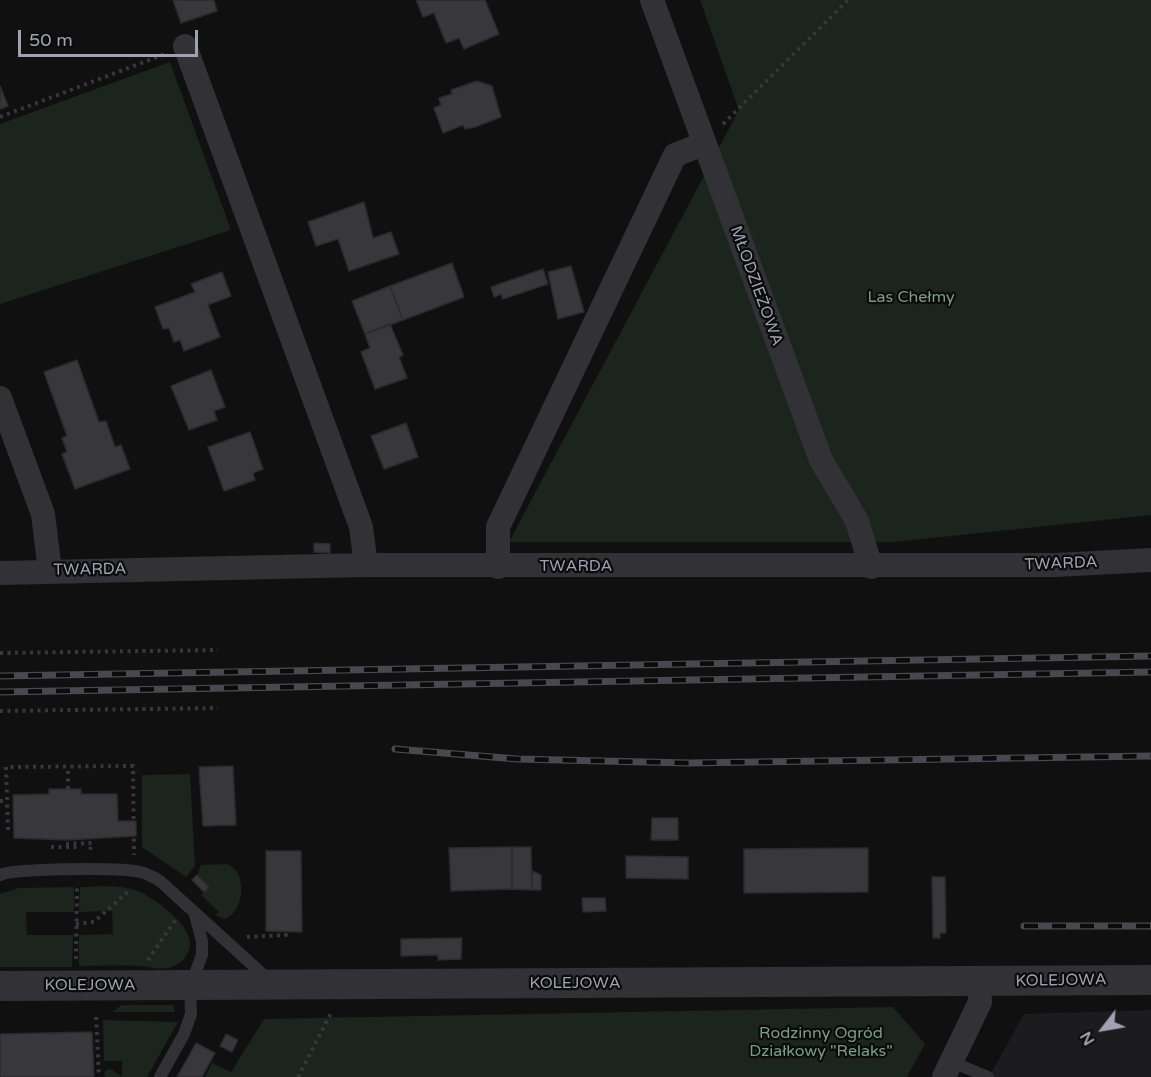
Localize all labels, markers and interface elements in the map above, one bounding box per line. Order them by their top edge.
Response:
scale bar [21,18,201,56]
text: 50 m [29,29,73,51]
street label: MŁODZIEŻOWA [725,223,787,349]
park label: Las Chełmy [867,288,955,308]
street label: TWARDA [1024,553,1098,575]
street label: TWARDA [540,557,612,577]
street label: TWARDA [53,560,127,580]
street label: KOLEJOWA [1015,971,1107,991]
street label: KOLEJOWA [529,974,621,994]
street label: KOLEJOWA [44,976,136,996]
north arrow [1073,999,1133,1059]
park label: Rodzinny Ogród Działkowy "Relaks" [749,1024,893,1062]
text: N [1076,1028,1099,1049]

